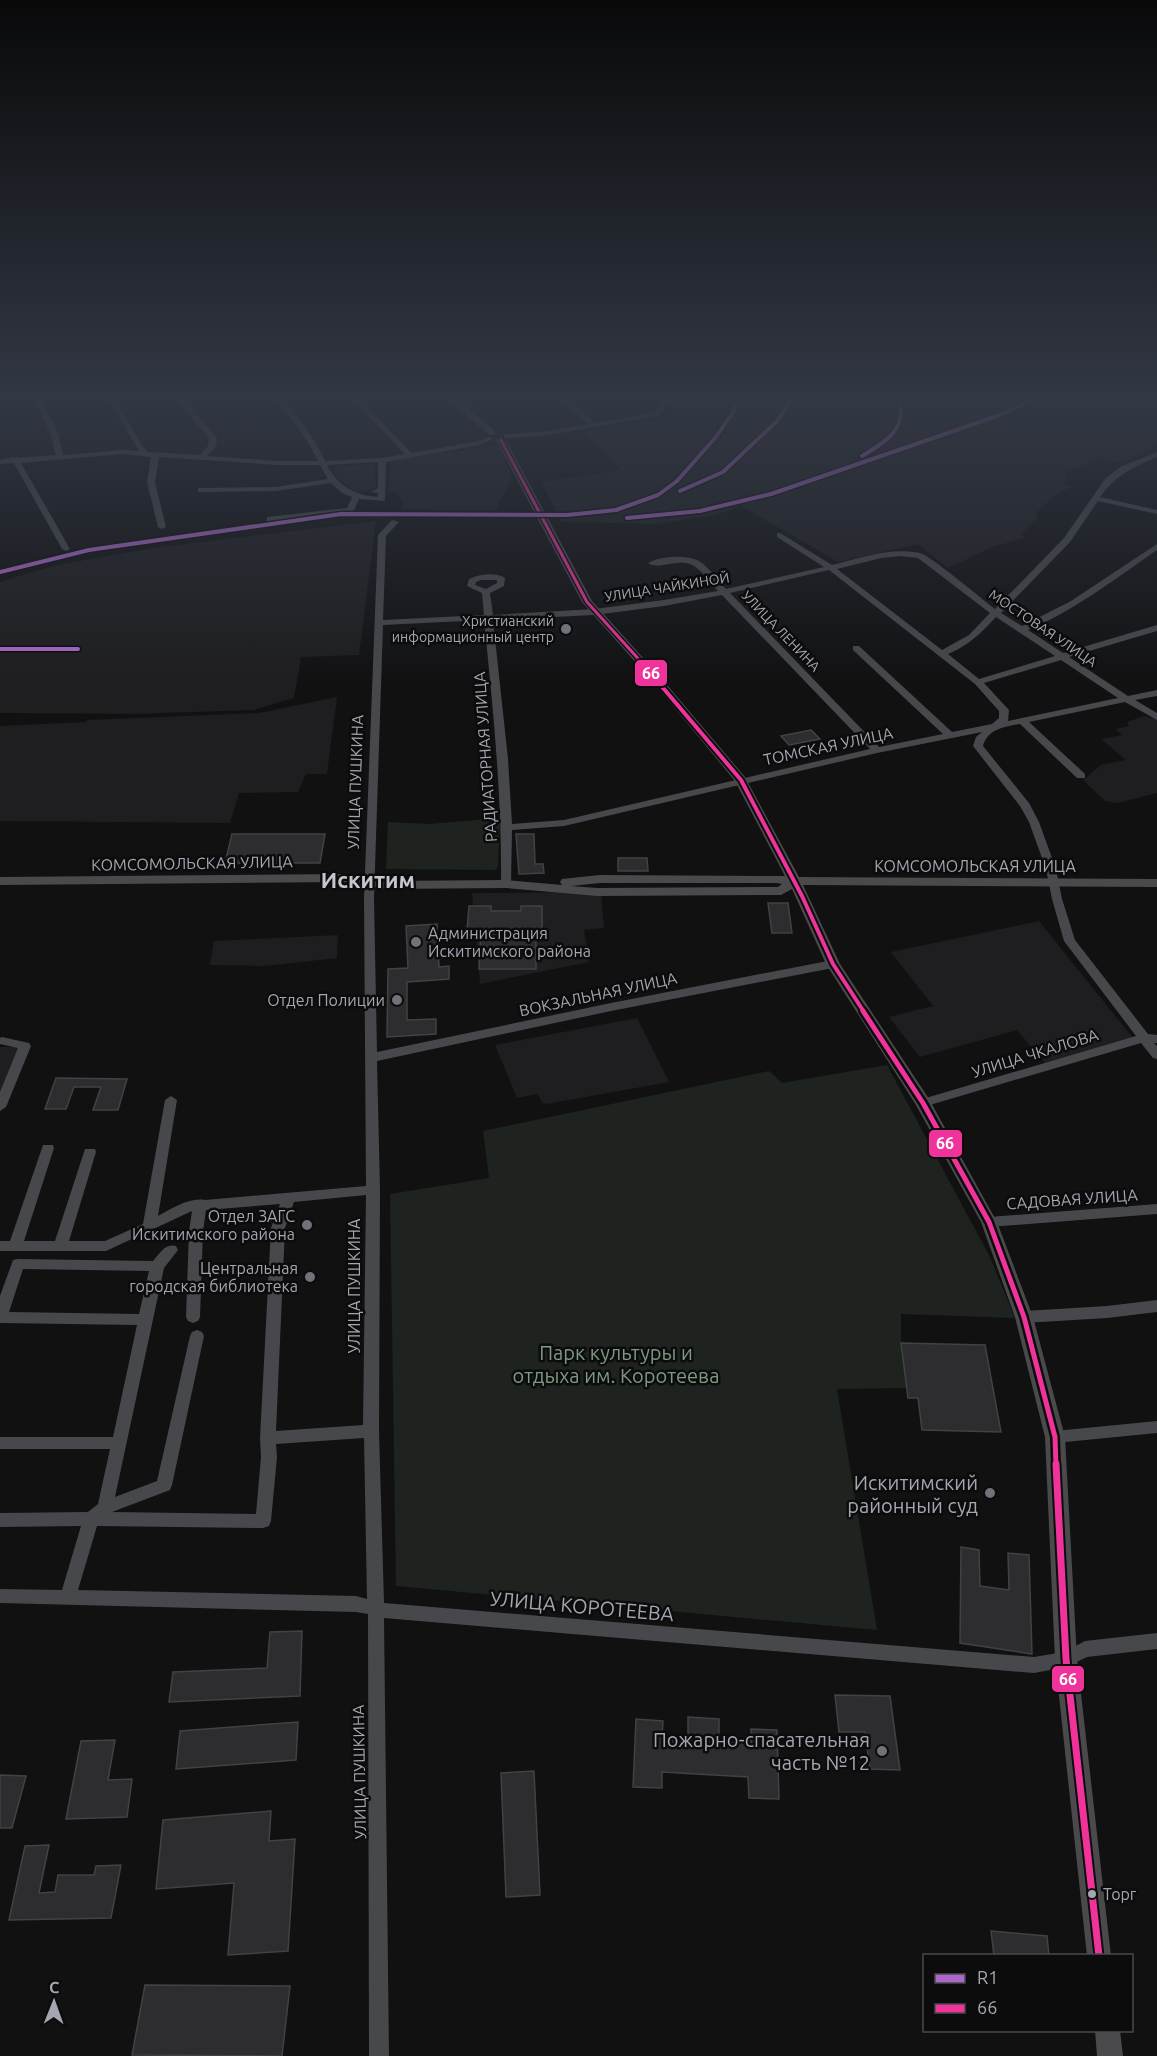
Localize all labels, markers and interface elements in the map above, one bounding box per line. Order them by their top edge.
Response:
street label: УЛИЦА ЧАЙКИНОЙ [603,568,731,605]
street label: МОСТОВАЯ УЛИЦА [986,586,1100,670]
street label: УЛИЦА ЛЕНИНА [739,587,823,675]
place label: Христианский информационный центр [392,613,554,645]
marker: Христианский информационный центр [559,622,573,636]
line badge: 66 [634,659,668,687]
text: 66 [642,664,660,682]
street label: РАДИАТОРНАЯ УЛИЦА [470,671,500,843]
street label: УЛИЦА ПУШКИНА [344,714,366,850]
street label: ТОМСКАЯ УЛИЦА [762,723,895,769]
street label: КОМСОМОЛЬСКАЯ УЛИЦА [91,852,294,874]
street label: КОМСОМОЛЬСКАЯ УЛИЦА [874,857,1076,875]
district label: Искитим [321,867,415,892]
place label: Администрация Искитимского района [428,924,591,960]
marker: Администрация Искитимского района [409,935,423,949]
street label: ВОКЗАЛЬНАЯ УЛИЦА [517,968,679,1020]
place label: Отдел Полиции [267,991,385,1009]
marker: Отдел Полиции [390,993,404,1007]
street label: УЛИЦА ЧКАЛОВА [970,1025,1101,1081]
line badge: 66 [928,1129,963,1158]
text: 66 [936,1134,954,1152]
street label: САДОВАЯ УЛИЦА [1006,1185,1139,1213]
place label: Отдел ЗАГС Искитимского района [132,1207,295,1243]
marker: Отдел ЗАГС Искитимского района [300,1218,314,1232]
street label: УЛИЦА ПУШКИНА [345,1218,363,1353]
place label: Центральная городская библиотека [129,1259,298,1295]
marker: Центральная городская библиотека [303,1270,317,1284]
park label: Парк культуры и отдыха им. Коротеева [513,1341,719,1387]
place label: Искитимский районный суд [847,1471,978,1517]
marker: Искитимский районный суд [983,1486,997,1500]
street label: УЛИЦА КОРОТЕЕВА [489,1587,675,1625]
line badge: 66 [1051,1665,1085,1693]
text: 66 [1059,1670,1077,1688]
street label: УЛИЦА ПУШКИНА [349,1704,369,1840]
place label: Пожарно-спасательная часть №12 [653,1728,870,1774]
marker: Пожарно-спасательная часть №12 [875,1744,889,1758]
place label: Торг [1103,1885,1137,1903]
marker: Торг [1086,1888,1098,1900]
legend [923,1954,1133,2032]
text: R1 [977,1967,998,1987]
north arrow [24,1972,84,2032]
text: С [49,1978,60,1996]
text: 66 [977,1997,997,2017]

